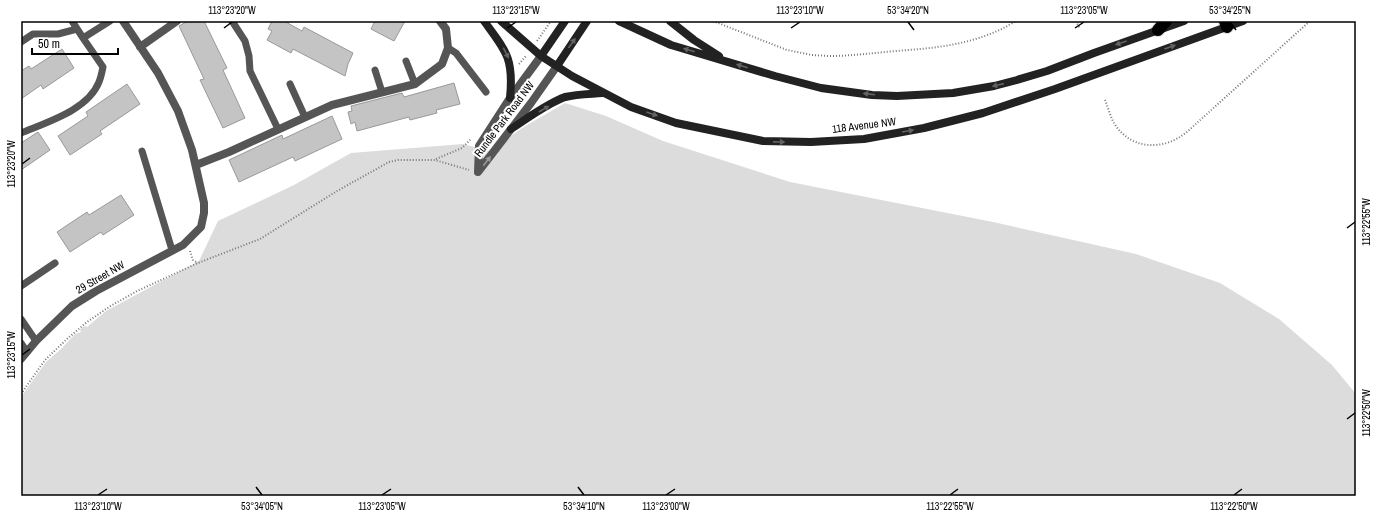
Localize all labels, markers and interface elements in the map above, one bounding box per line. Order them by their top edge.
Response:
text: 113°23'20"W [208,4,256,17]
text: 113°23'15"W [492,4,540,17]
text: 113°23'10"W [776,4,824,17]
text: 53°34'20"N [887,4,929,17]
text: 113°23'05"W [1060,4,1108,17]
text: 53°34'25"N [1209,4,1251,17]
scale bar [32,30,118,56]
text: 50 m [38,36,60,52]
one-way arrow [568,38,576,49]
one-way arrow [1114,41,1126,47]
one-way arrow [1165,44,1177,50]
one-way arrow [502,47,509,59]
one-way arrow [683,47,695,53]
one-way arrow [736,63,748,69]
street label: Rundle Park Road NW [471,78,537,160]
one-way arrow [992,82,1004,88]
one-way arrow [863,91,875,97]
one-way arrow [538,105,550,112]
one-way arrow [647,112,659,118]
street label: 118 Avenue NW [831,114,897,136]
one-way arrow [902,127,914,133]
one-way arrow [773,139,786,145]
text: 113°23'20"W [5,140,18,188]
one-way arrow [483,155,492,166]
text: 113°22'55"W [1360,198,1373,246]
street label: 29 Street NW [73,257,127,297]
text: 113°23'15"W [5,331,18,379]
text: 113°22'50"W [1360,389,1373,437]
text: 113°23'10"W [74,500,122,513]
text: 53°34'05"N [241,500,283,513]
text: 113°23'05"W [358,500,406,513]
text: 53°34'10"N [563,500,605,513]
text: 113°23'00"W [642,500,690,513]
text: 113°22'55"W [926,500,974,513]
text: 113°22'50"W [1210,500,1258,513]

